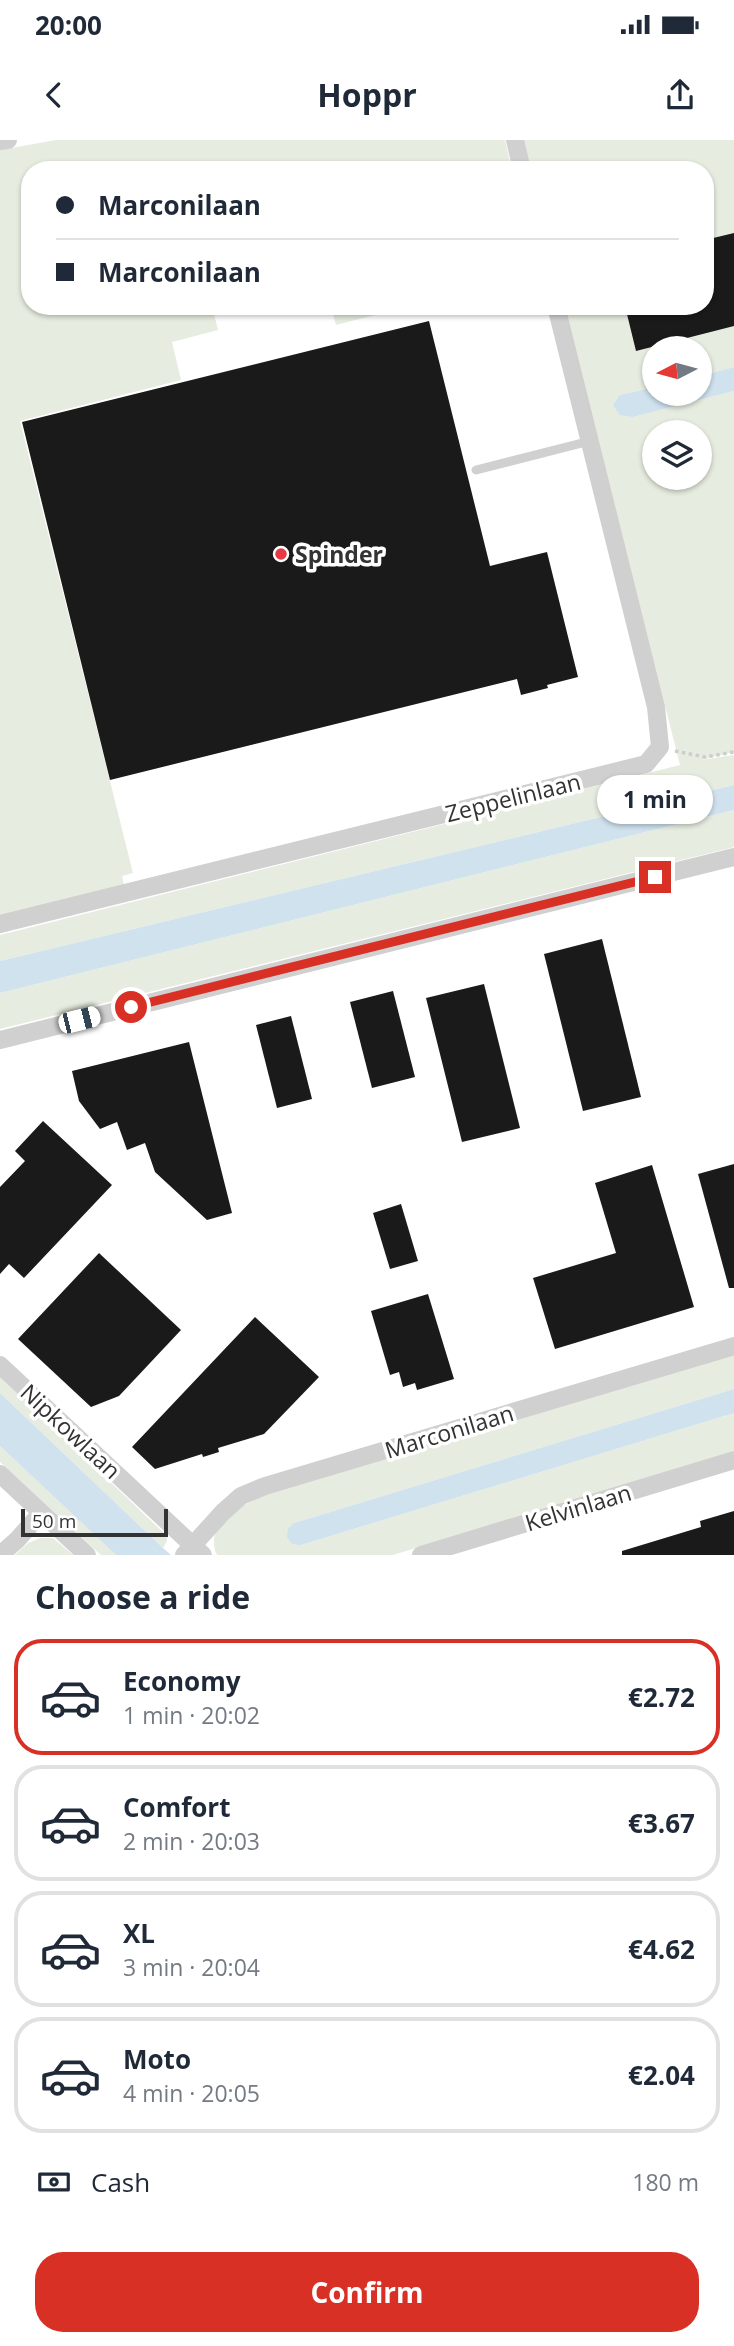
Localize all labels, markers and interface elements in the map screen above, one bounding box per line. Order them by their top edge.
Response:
text: 20:00 [35,7,102,43]
text: Hoppr [317,73,417,116]
icon: back [35,76,73,114]
icon: share [661,76,699,114]
text: Marconilaan [98,187,261,223]
text: Marconilaan [98,254,261,290]
north arrow [642,336,712,406]
map controls [642,336,712,490]
button: layers [642,420,712,490]
place label: Spinder [295,538,383,570]
marker: Spinder [273,546,289,562]
street label: Zeppelinlaan [442,765,584,829]
callout: 1 min [597,776,713,824]
text: 1 min [623,783,687,815]
route end [639,861,671,893]
route start [115,991,147,1023]
car [57,1005,102,1035]
street label: Nipkowlaan [14,1376,128,1486]
street label: Marconilaan [381,1396,517,1466]
street label: Kelvinlaan [521,1476,635,1538]
scale bar [21,1506,168,1538]
text: 50 m [32,1508,76,1534]
text: Choose a ride [35,1575,250,1618]
text: Economy [123,1663,241,1699]
icon: car [39,1666,102,1729]
text: €2.72 [628,1679,695,1715]
text: 1 min · 20:02 [123,1699,260,1731]
text: Comfort [123,1789,230,1825]
icon: car [39,1792,102,1855]
text: €3.67 [628,1805,695,1841]
text: 2 min · 20:03 [123,1825,260,1857]
text: XL [123,1915,155,1951]
icon: car [39,1918,102,1981]
text: €4.62 [628,1931,695,1967]
text: 3 min · 20:04 [123,1951,260,1983]
text: Moto [123,2041,191,2077]
icon: car [39,2044,102,2107]
text: €2.04 [628,2057,695,2093]
text: 4 min · 20:05 [123,2077,260,2109]
icon: cash [35,2163,73,2201]
text: Cash [91,2164,150,2200]
text: 180 m [632,2166,699,2198]
button: Confirm [35,2252,699,2332]

